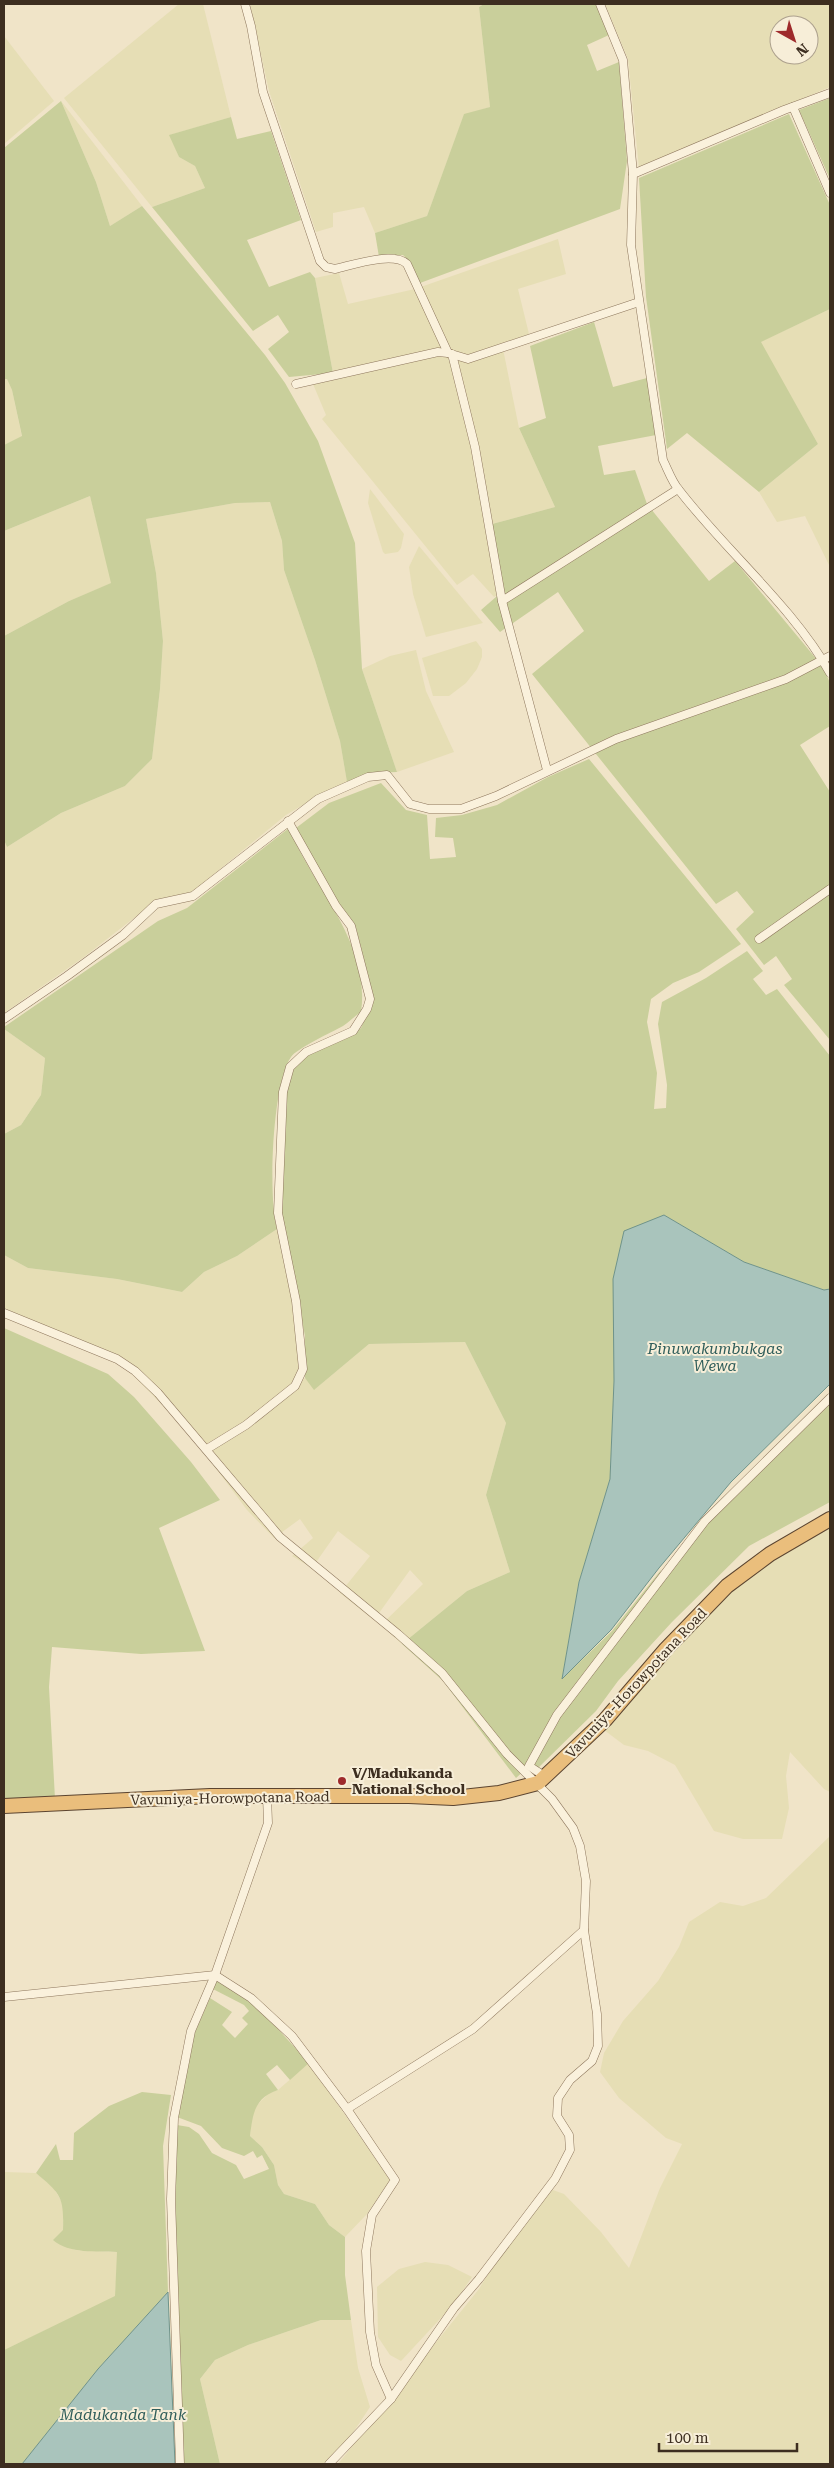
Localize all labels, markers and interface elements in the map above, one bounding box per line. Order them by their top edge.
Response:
north arrow [769,15,819,65]
text: N [793,40,811,60]
water label: Pinuwakumbukgas Wewa [646,1340,783,1375]
street label: Vavuniya-Horowpotana Road [562,1605,710,1761]
place label: V/Madukanda National School [352,1765,465,1797]
marker: V/Madukanda National School [336,1775,348,1787]
street label: Vavuniya-Horowpotana Road [130,1788,330,1808]
water label: Madukanda Tank [59,2406,187,2424]
scale bar [659,2420,796,2452]
text: 100 m [666,2429,709,2447]

